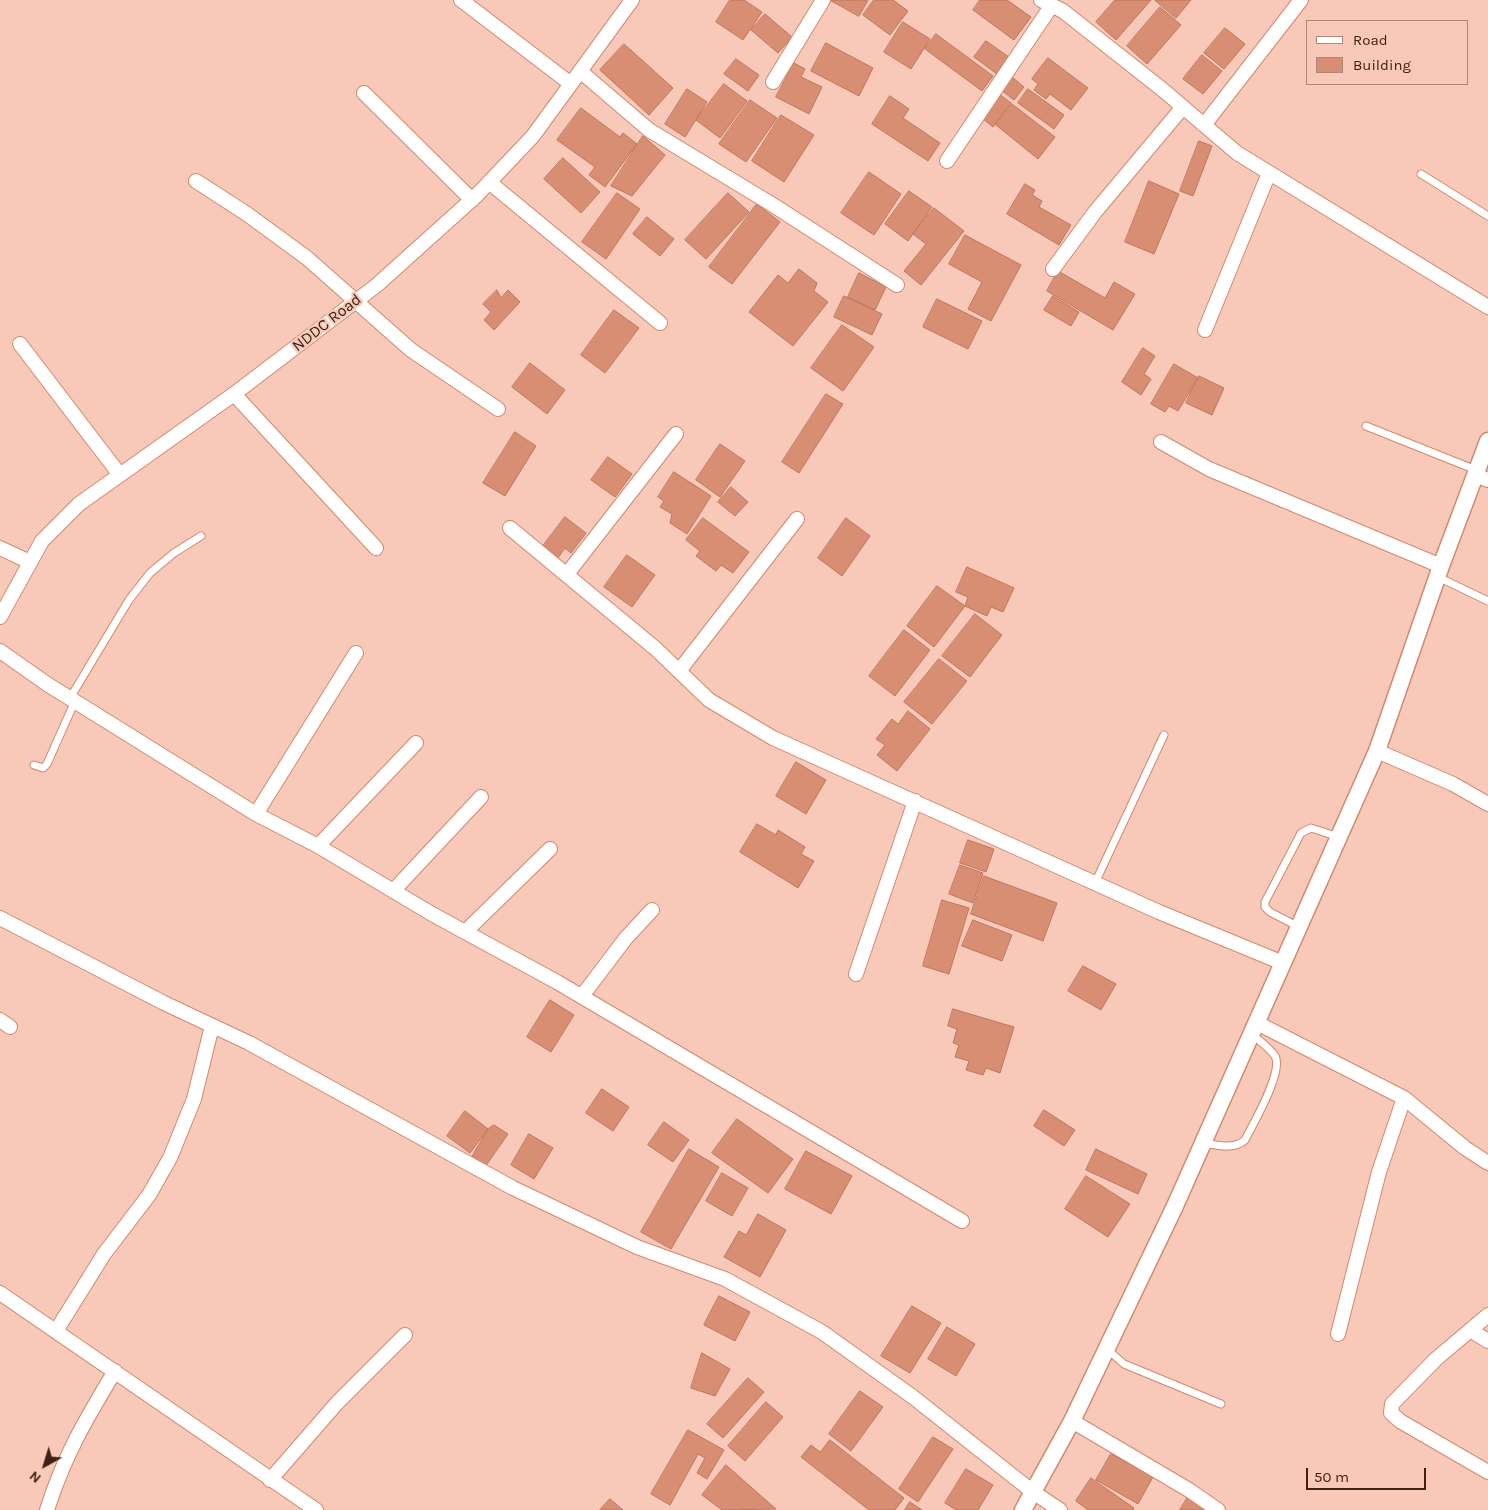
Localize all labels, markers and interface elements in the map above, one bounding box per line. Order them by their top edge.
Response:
legend [1306,20,1468,85]
text: Road [1353,31,1388,49]
text: Building [1353,56,1411,74]
street label: NDDC Road [289,290,365,356]
north arrow [20,1440,70,1490]
scale bar [1308,1458,1428,1490]
text: N [26,1467,45,1487]
text: 50 m [1314,1468,1349,1486]

